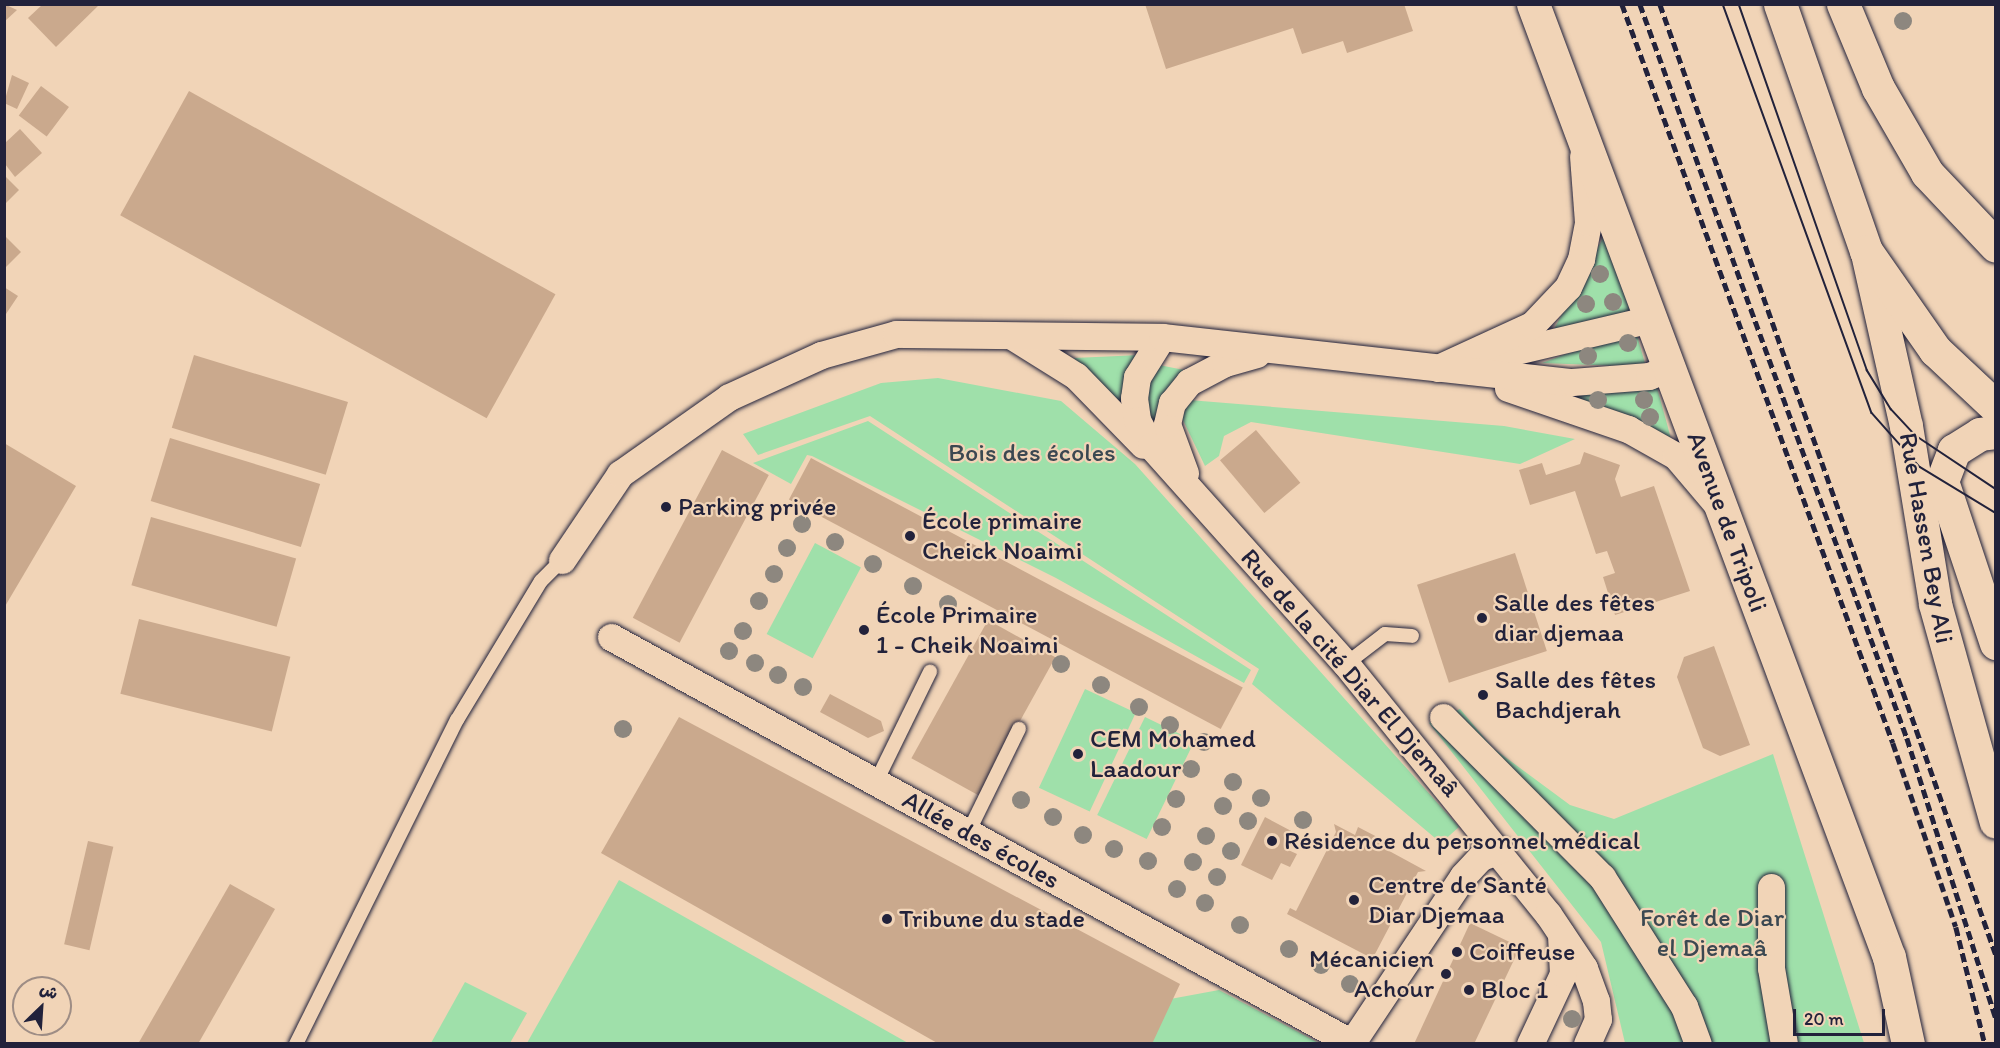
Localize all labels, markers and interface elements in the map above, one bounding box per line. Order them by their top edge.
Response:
street label: Avenue de Tripoli [1680,428,1774,616]
street label: Rue Hassen Bey Ali [1892,430,1960,646]
park label: Bois des écoles [948,437,1116,469]
place label: Parking privée [678,491,837,523]
marker: Parking privée [659,500,673,514]
place label: École primaire Cheick Noaimi [922,505,1082,566]
marker: École primaire Cheick Noaimi [903,529,917,543]
street label: Rue de la cité Diar El Djemaâ [1234,543,1466,803]
place label: Salle des fêtes diar djemaa [1494,587,1655,648]
place label: École Primaire 1 - Cheik Noaimi [876,599,1058,660]
marker: Salle des fêtes diar djemaa [1475,611,1489,625]
marker: École Primaire 1 - Cheik Noaimi [857,623,871,637]
place label: Salle des fêtes Bachdjerah [1495,664,1656,726]
marker: Salle des fêtes Bachdjerah [1476,688,1490,702]
place label: CEM Mohamed Laadour [1090,723,1256,784]
marker: CEM Mohamed Laadour [1071,747,1085,761]
street label: Allée des écoles [897,784,1065,896]
place label: Résidence du personnel médical [1284,825,1639,857]
marker: Résidence du personnel médical [1265,834,1279,848]
place label: Centre de Santé Diar Djemaa [1368,869,1548,930]
marker: Centre de Santé Diar Djemaa [1345,891,1363,909]
park label: Forêt de Diar el Djemaâ [1640,902,1784,964]
place label: Tribune du stade [899,903,1085,935]
marker: Tribune du stade [880,912,894,926]
place label: Coiffeuse [1469,936,1575,968]
place label: Mécanicien Achour [1309,943,1434,1005]
marker: Coiffeuse [1450,945,1464,959]
marker: Mécanicien Achour [1439,967,1453,981]
place label: Bloc 1 [1481,974,1548,1006]
north arrow [12,976,72,1036]
text: ش [37,979,61,1003]
marker: Bloc 1 [1462,983,1476,997]
scale bar [1796,997,1888,1035]
text: 20 m [1804,1008,1844,1030]

